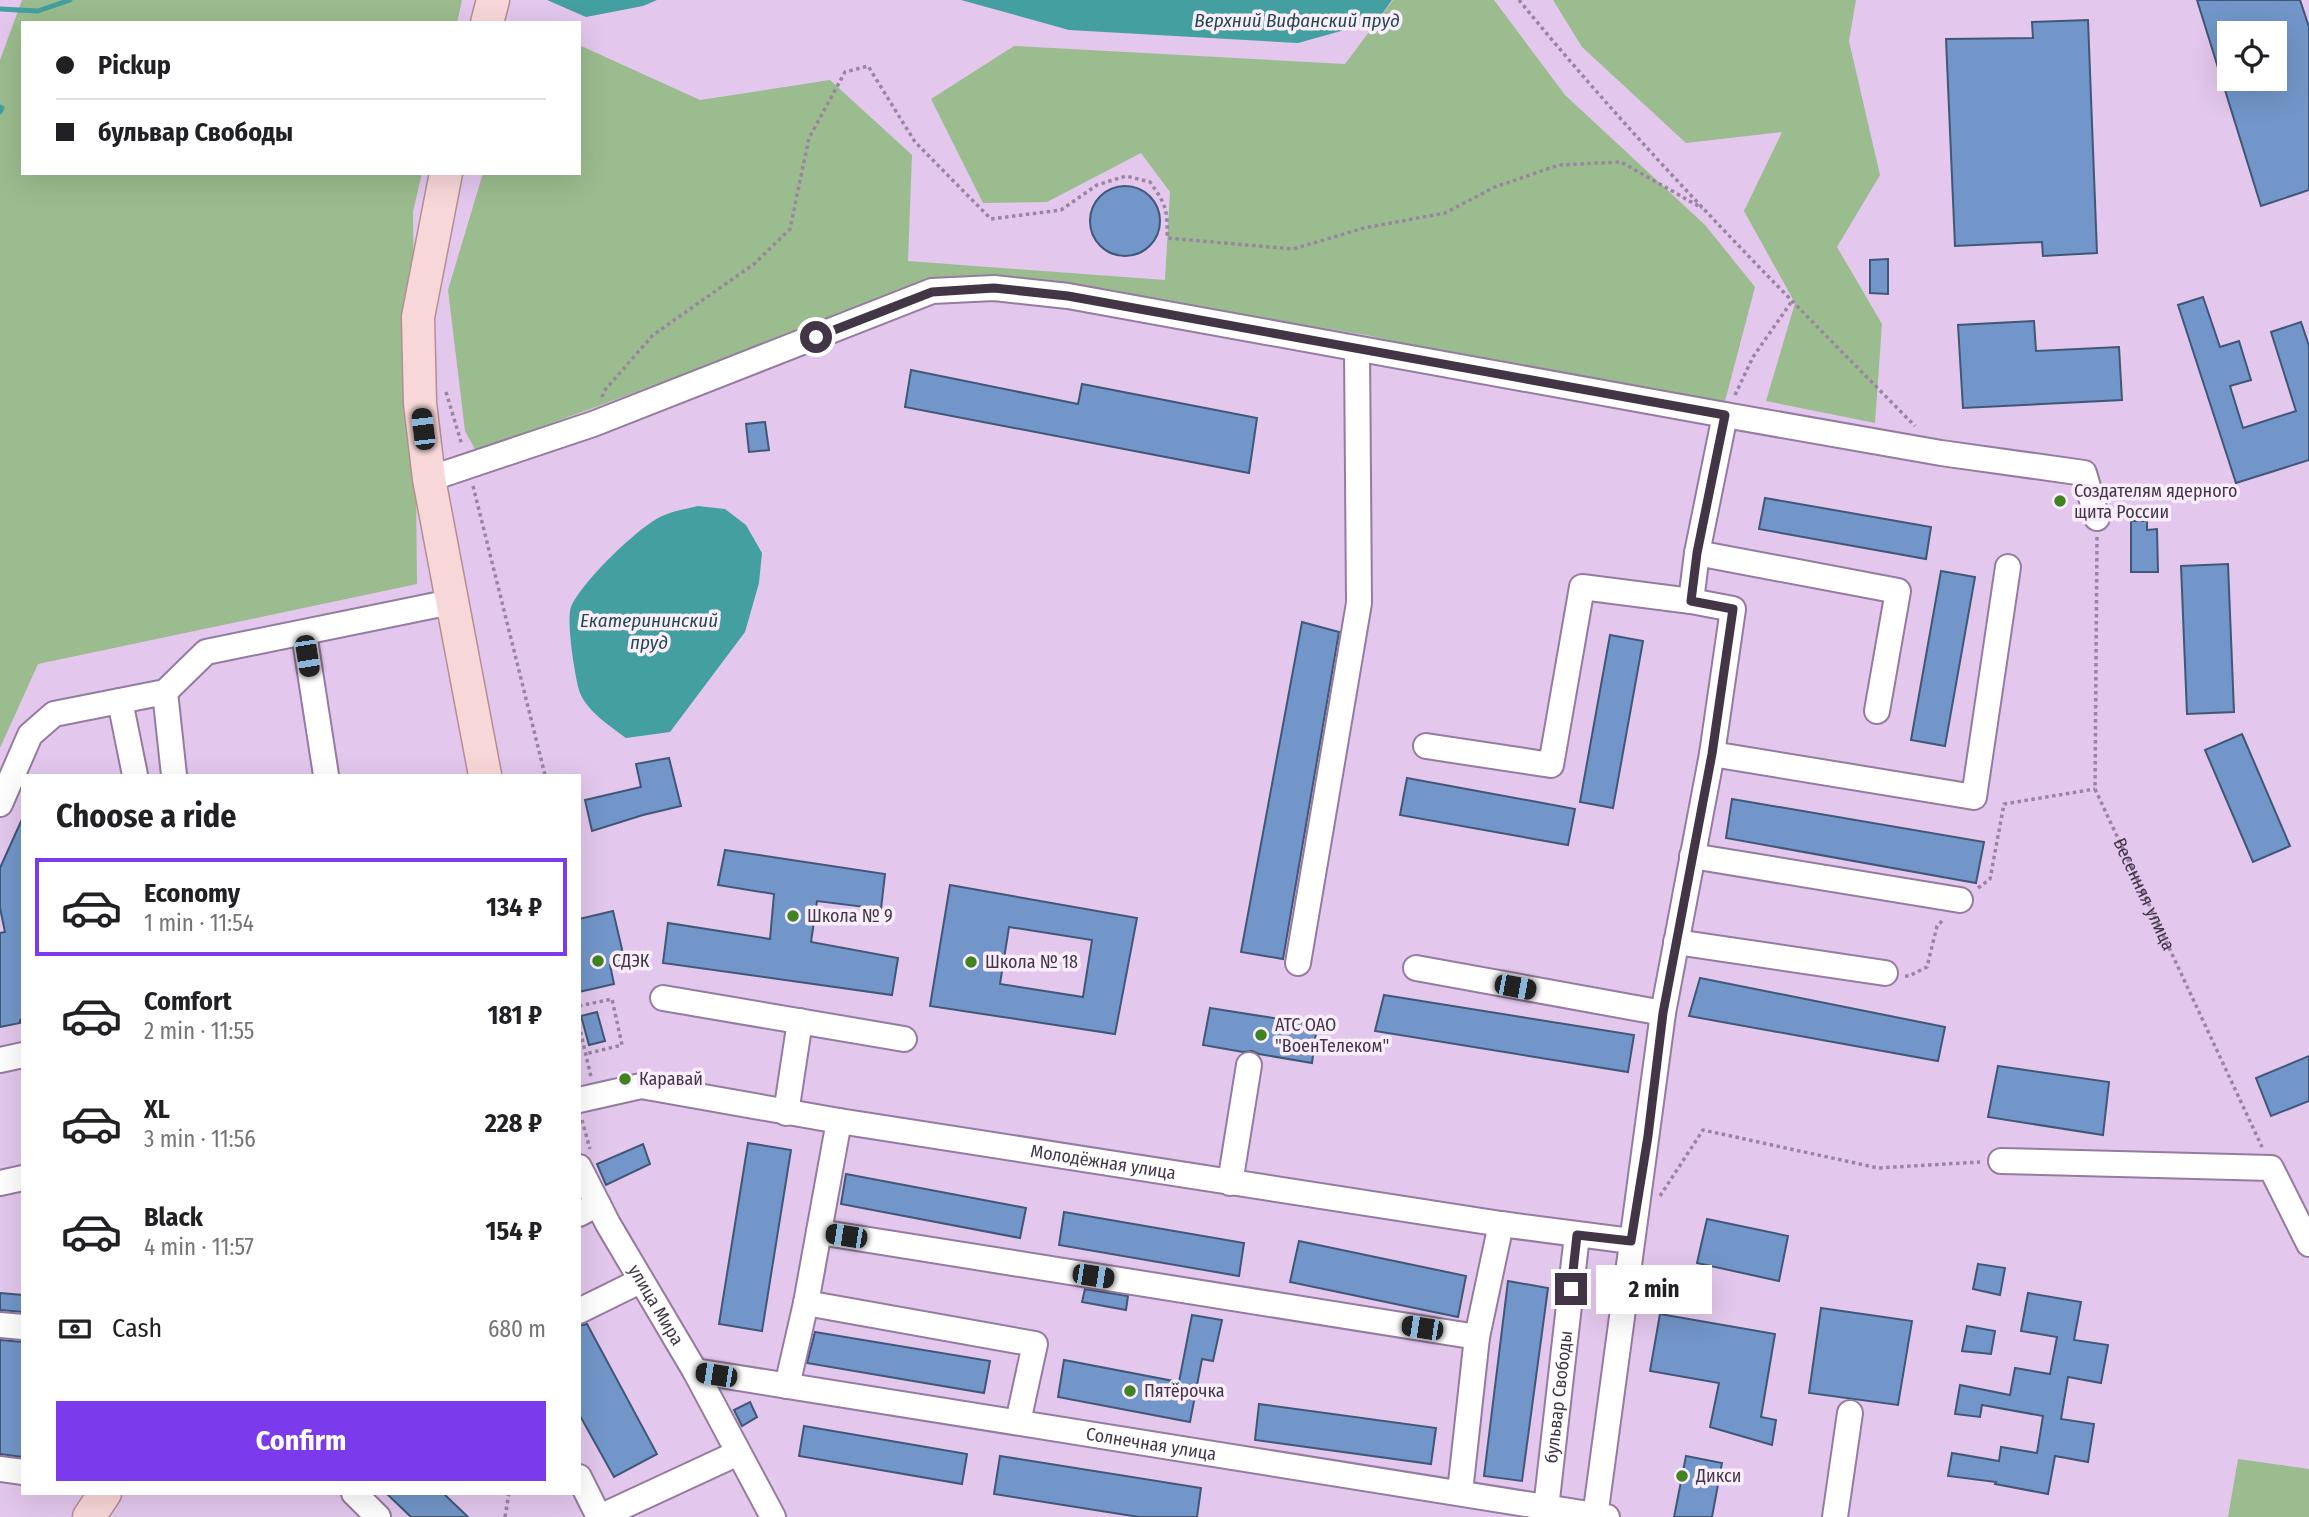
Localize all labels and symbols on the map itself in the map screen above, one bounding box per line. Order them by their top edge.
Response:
water label: Верхний Вифанский пруд [1194,9,1400,32]
route start [800,321,832,353]
car [411,407,436,451]
place label: Создателям ядерного щита России [2074,480,2238,523]
marker: Создателям ядерного щита России [2052,493,2068,509]
water label: Екатерининский пруд [580,609,718,654]
car [294,634,321,678]
street label: Весенняя улица [2108,834,2180,954]
place label: Школа № 9 [807,905,893,927]
marker: Школа № 9 [785,908,801,924]
place label: СДЭК [612,950,650,972]
place label: Школа № 18 [985,951,1078,973]
marker: СДЭК [590,953,606,969]
marker: Школа № 18 [963,954,979,970]
car [1493,973,1538,1001]
place label: АТС ОАО "ВоенТелеком" [1275,1014,1389,1057]
marker: АТС ОАО "ВоенТелеком" [1253,1027,1269,1043]
place label: Каравай [639,1068,703,1090]
marker: Каравай [617,1071,633,1087]
street label: Молодёжная улица [1029,1140,1178,1184]
car [824,1222,869,1250]
street label: улица Мира [623,1261,688,1349]
car [1071,1262,1116,1290]
callout: 2 min [1596,1264,1711,1314]
route end [1555,1273,1587,1305]
car [1400,1314,1445,1342]
street label: бульвар Свободы [1540,1329,1577,1464]
car [694,1361,739,1389]
place label: Пятёрочка [1144,1380,1225,1402]
marker: Пятёрочка [1122,1383,1138,1399]
street label: Солнечная улица [1085,1423,1218,1465]
place label: Дикси [1695,1465,1741,1487]
marker: Дикси [1674,1468,1690,1484]

